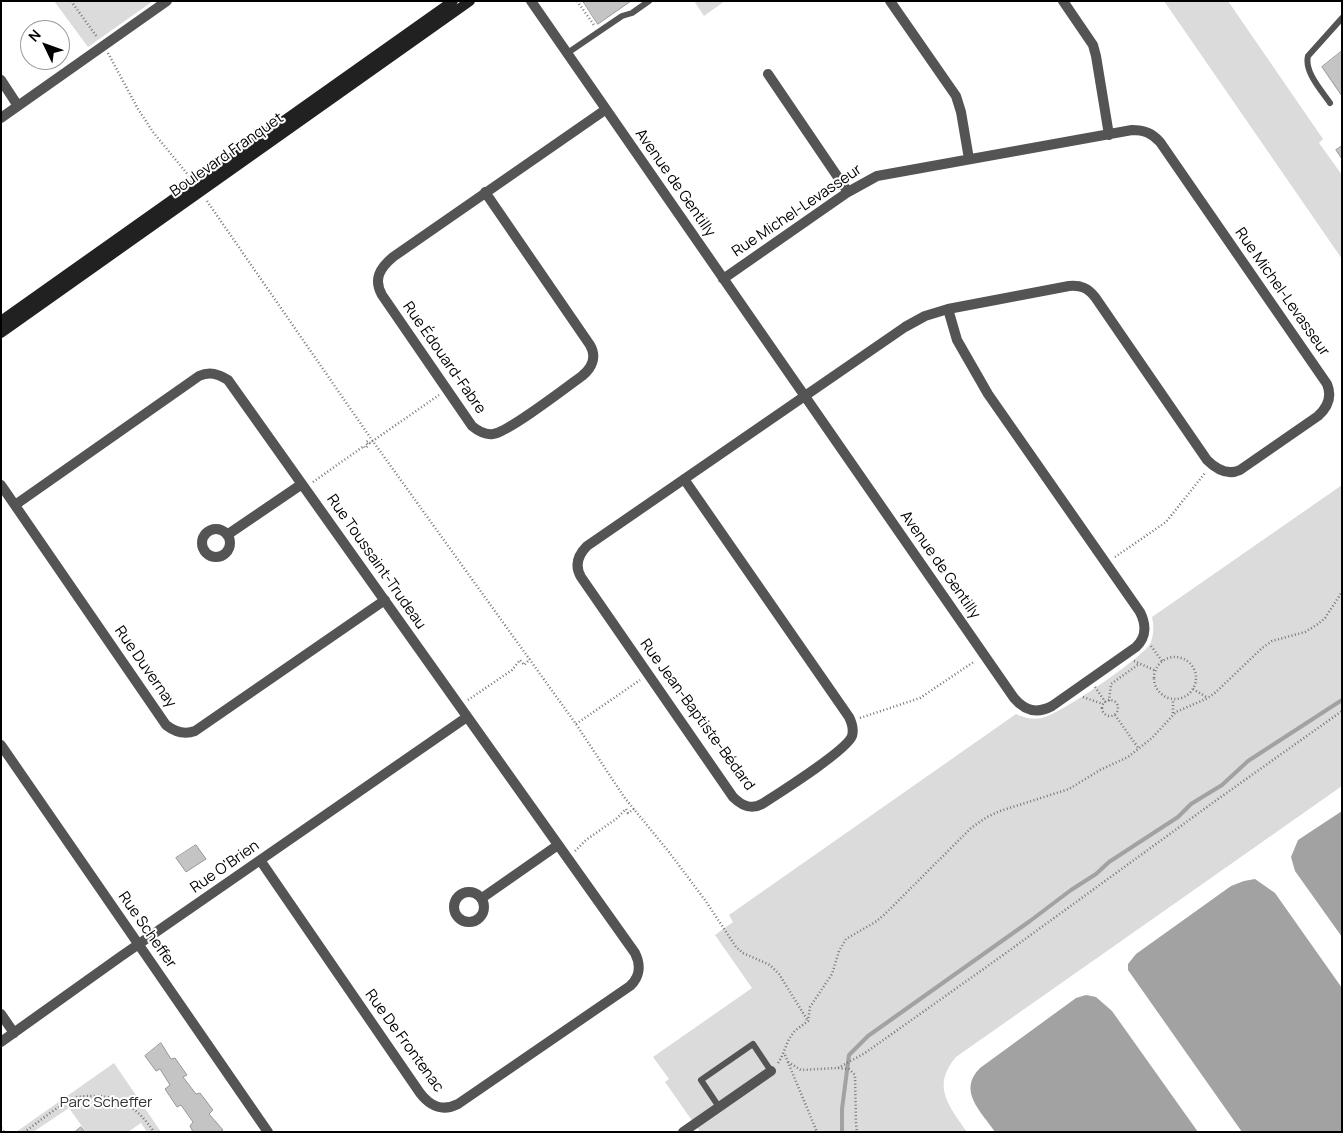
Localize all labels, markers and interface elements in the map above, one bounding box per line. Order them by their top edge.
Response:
north arrow [20,20,70,70]
text: N [24,25,45,45]
street label: Boulevard Franquet [167,109,287,201]
street label: Avenue de Gentilly [631,126,719,240]
street label: Rue Michel-Levasseur [729,161,865,261]
street label: Rue Michel-Levasseur [1231,224,1333,360]
street label: Rue Édouard-Fabre [399,299,489,417]
street label: Rue Toussaint-Trudeau [323,491,429,633]
street label: Avenue de Gentilly [896,508,984,622]
street label: Rue Duvernay [110,623,180,711]
street label: Rue Jean-Baptiste-Bédard [636,636,758,794]
street label: Rue O'Brien [187,837,263,897]
street label: Rue Scheffer [114,888,180,972]
street label: Rue De Frontenac [361,986,447,1096]
park label: Parc Scheffer [60,1094,152,1112]

